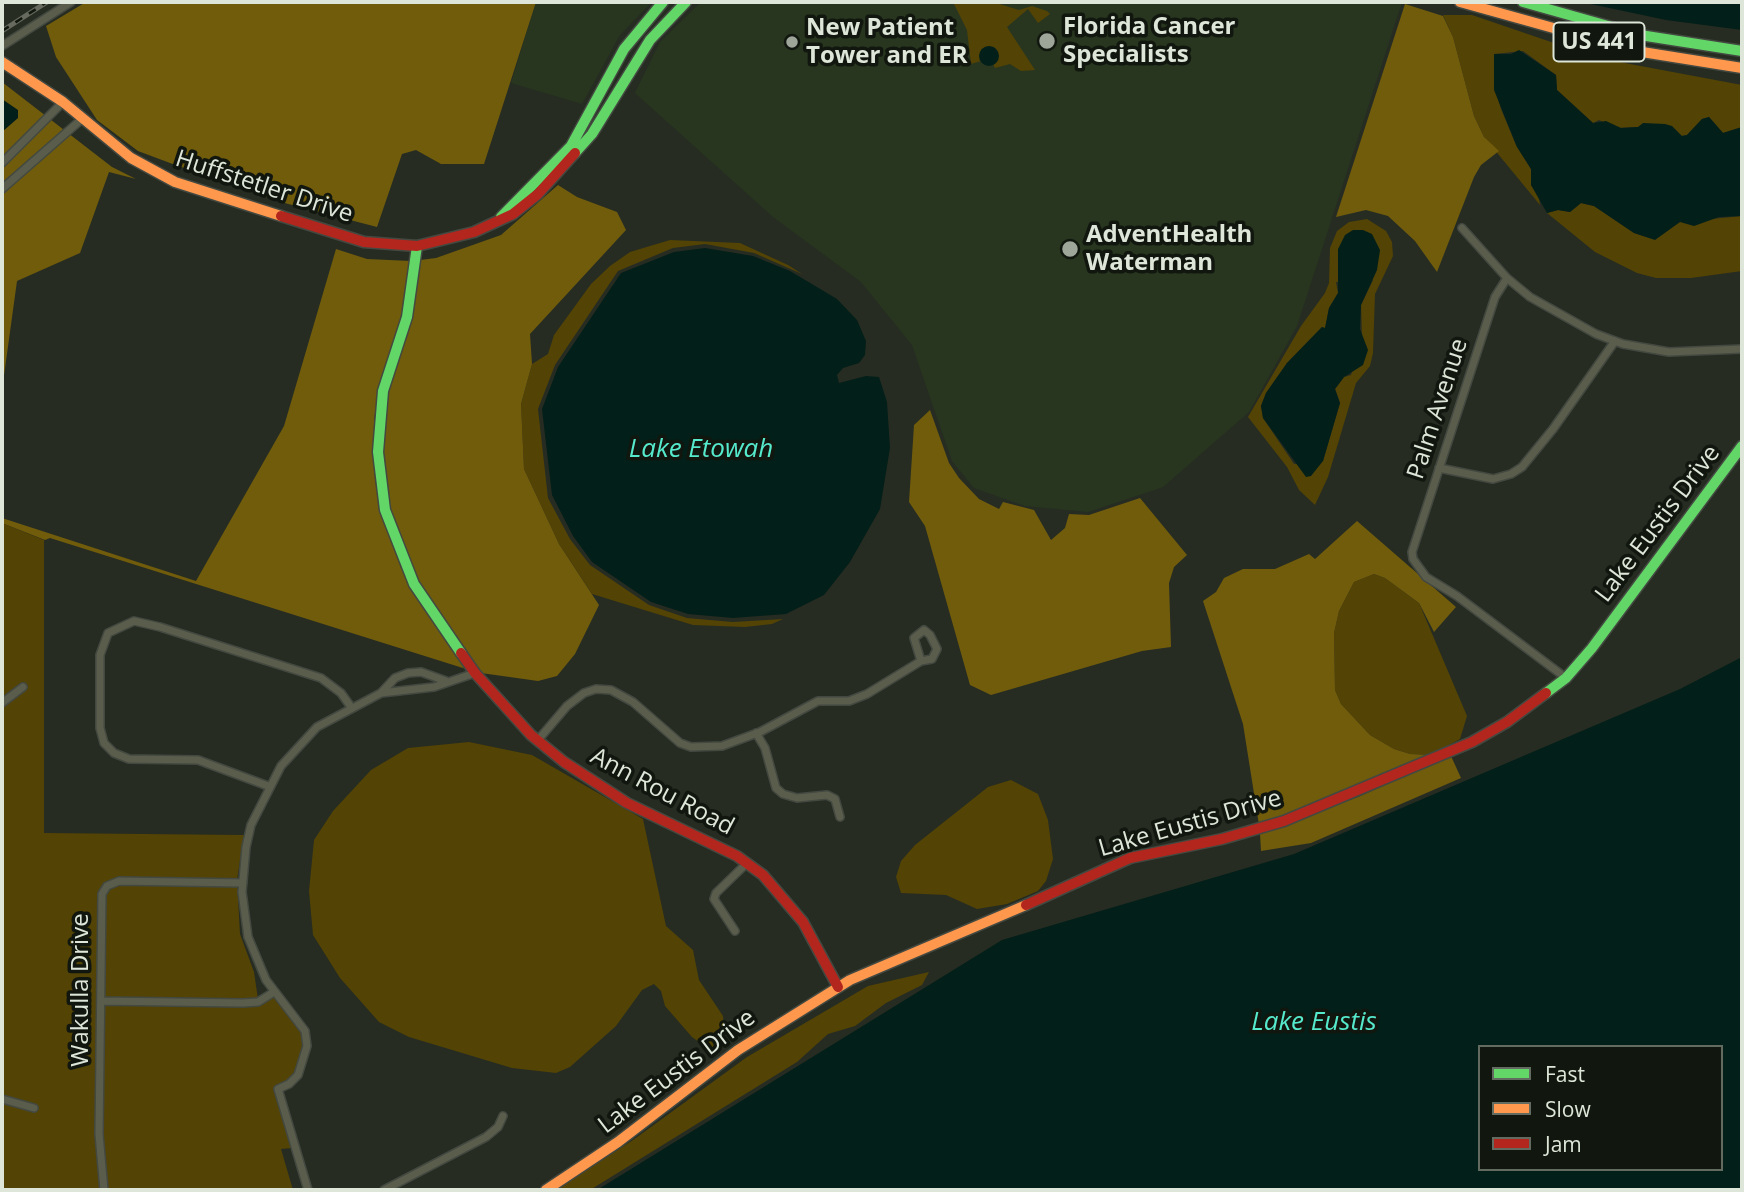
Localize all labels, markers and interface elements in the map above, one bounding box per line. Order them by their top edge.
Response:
place label: Florida Cancer Specialists [1063,13,1235,69]
place label: New Patient Tower and ER [806,14,968,70]
road number: US 441 [1554,22,1644,61]
marker: Florida Cancer Specialists [1037,31,1057,51]
marker: New Patient Tower and ER [784,34,800,50]
street label: Huffstetler Drive [172,145,356,229]
place label: AdventHealth Waterman [1086,221,1252,277]
marker: AdventHealth Waterman [1060,239,1080,259]
street label: Palm Avenue [1402,335,1474,483]
water label: Lake Etowah [629,434,773,466]
street label: Lake Eustis Drive [1590,440,1726,608]
street label: Ann Rou Road [585,742,739,842]
street label: Lake Eustis Drive [1095,784,1285,864]
street label: Wakulla Drive [67,913,95,1067]
street label: Lake Eustis Drive [593,1004,761,1140]
water label: Lake Eustis [1251,1007,1377,1039]
legend [1478,1045,1723,1171]
text: Fast [1545,1060,1585,1088]
text: Slow [1545,1095,1591,1123]
text: Jam [1545,1130,1582,1158]

